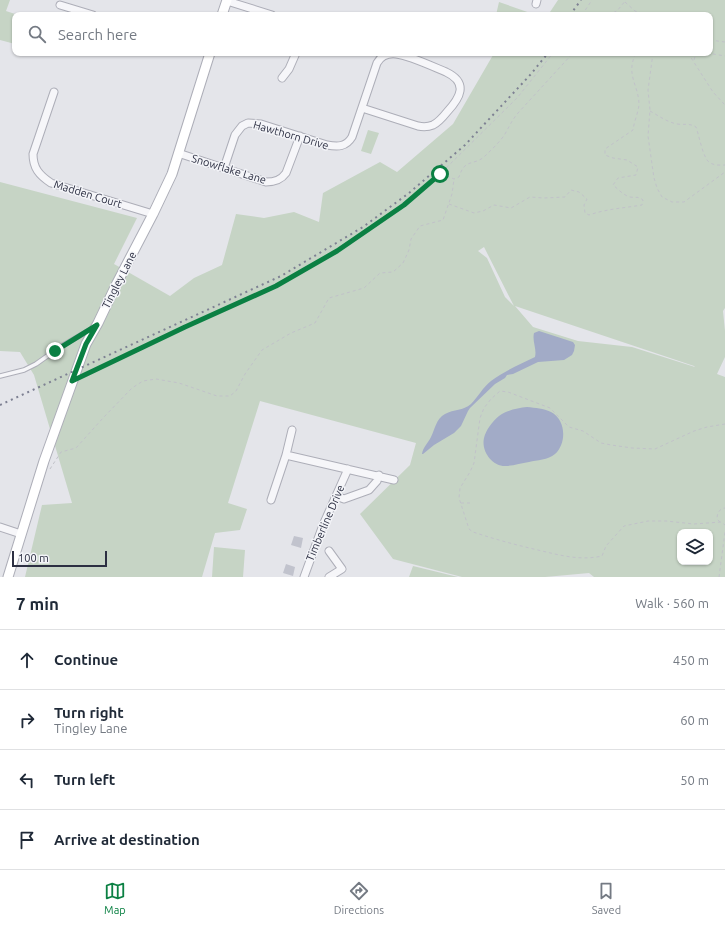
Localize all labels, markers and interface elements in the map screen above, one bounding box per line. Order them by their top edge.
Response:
search box [12,12,713,56]
icon: search [26,23,48,45]
text: Search here [58,26,137,43]
street label: Hawthorn Drive [252,119,330,151]
street label: Snowflake Lane [190,152,268,186]
route start [431,165,449,183]
street label: Madden Court [52,178,124,210]
street label: Tingley Lane [100,250,138,310]
route end [46,342,64,360]
street label: Timberline Drive [304,483,346,563]
map controls [677,529,713,565]
button: layers [677,529,713,565]
scale bar [12,549,107,568]
text: 100 m [18,552,49,564]
text: 7 min [16,594,59,613]
text: Walk · 560 m [635,596,709,610]
icon: ahead [16,649,38,671]
text: Continue [54,651,118,668]
text: 450 m [673,653,709,667]
text: Turn right [54,704,124,721]
icon: right [16,709,38,731]
text: 60 m [680,713,709,727]
text: Tingley Lane [54,721,127,735]
icon: left [16,769,38,791]
text: Turn left [54,771,115,788]
text: 50 m [680,773,709,787]
icon: arrive [16,829,38,851]
text: Arrive at destination [54,831,200,848]
tab: Map [104,880,126,916]
tab: Directions [334,880,384,916]
tab: Saved [592,880,621,916]

